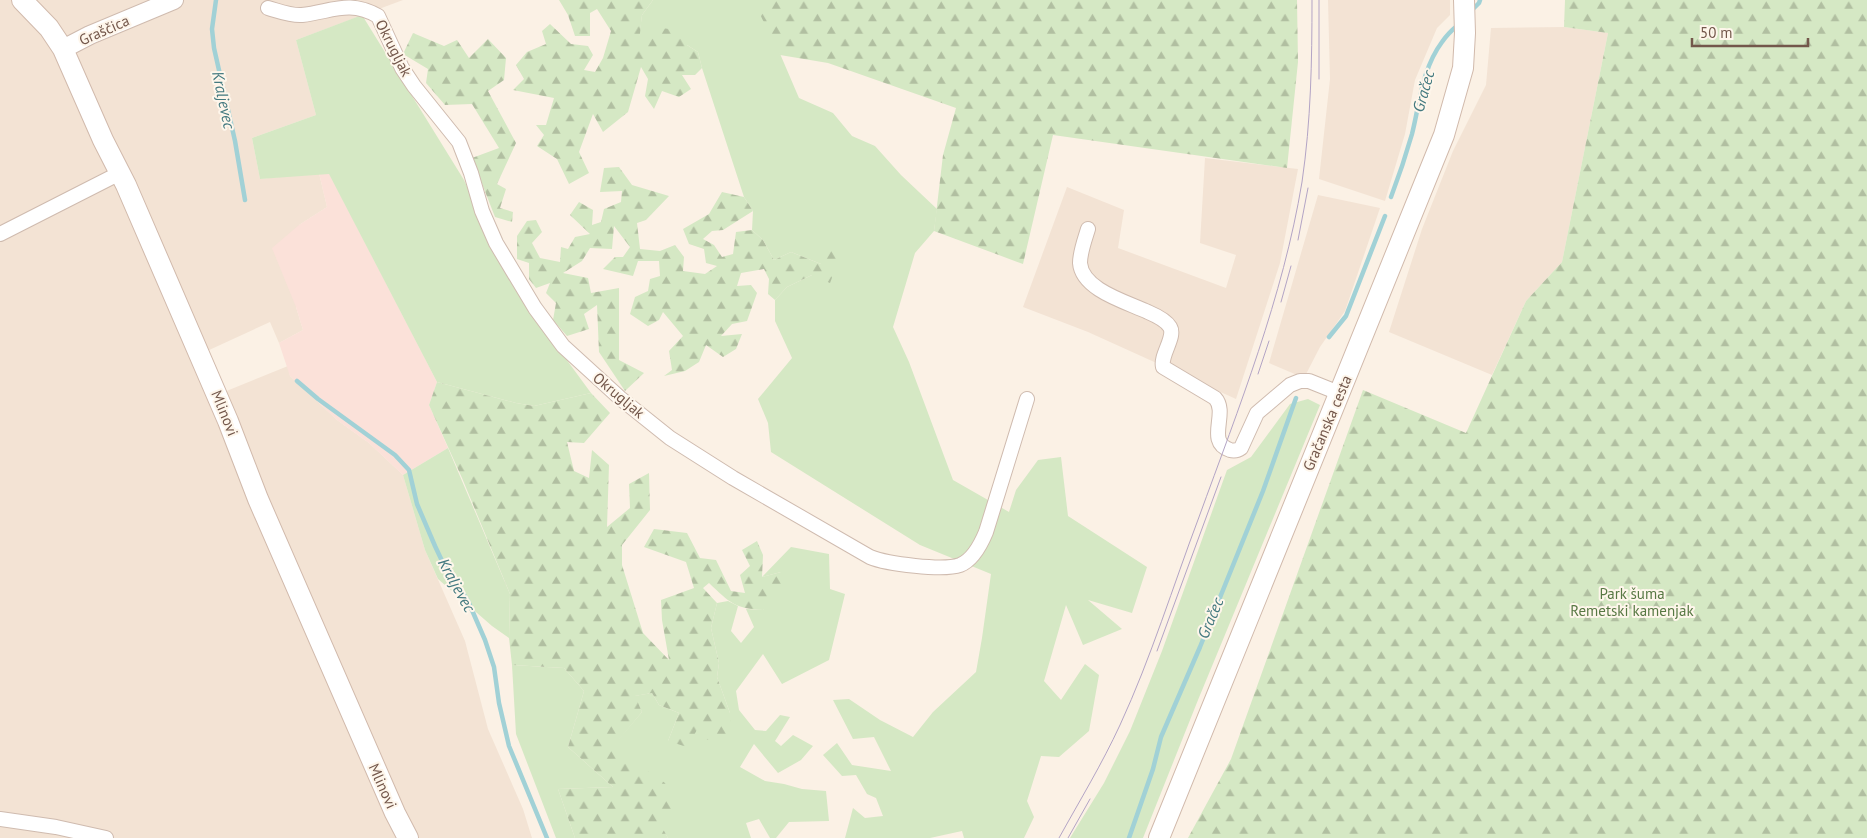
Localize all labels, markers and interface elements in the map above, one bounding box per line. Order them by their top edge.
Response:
street label: Graščica [76,11,132,49]
scale bar [1692,15,1808,47]
street label: Okrugljak [372,16,417,81]
text: 50 m [1700,23,1733,42]
water label: Gračec [1407,67,1439,114]
water label: Kraljevec [208,69,240,131]
street label: Okrugljak [589,368,649,423]
street label: Gračanska cesta [1298,372,1356,474]
street label: Mlinovi [207,387,243,439]
water label: Kraljevec [434,555,480,616]
park label: Park šuma Remetski kamenjak [1570,584,1695,620]
water label: Gračec [1192,594,1228,642]
street label: Mlinovi [365,760,401,812]

